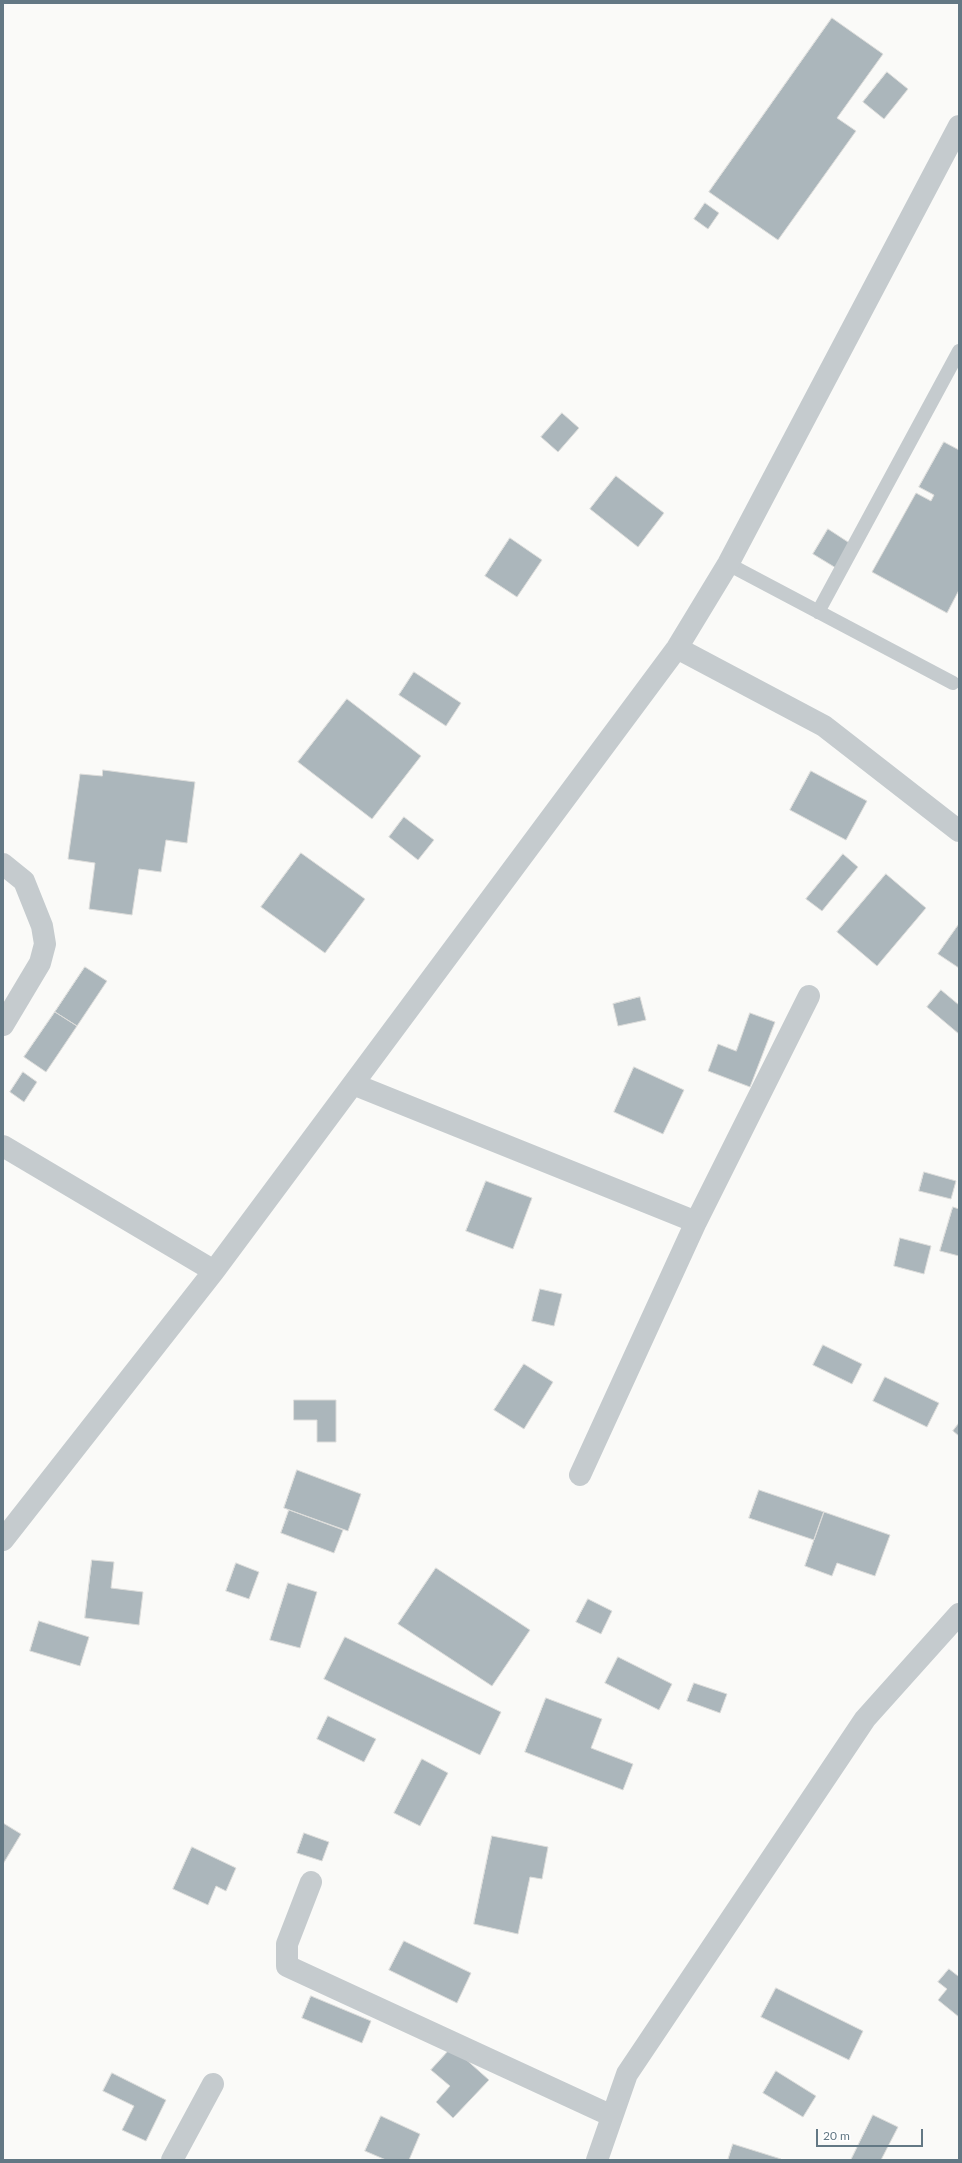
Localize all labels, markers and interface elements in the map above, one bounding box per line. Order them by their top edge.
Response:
scale bar [818,2121,925,2147]
text: 20 m [823,2128,850,2143]

